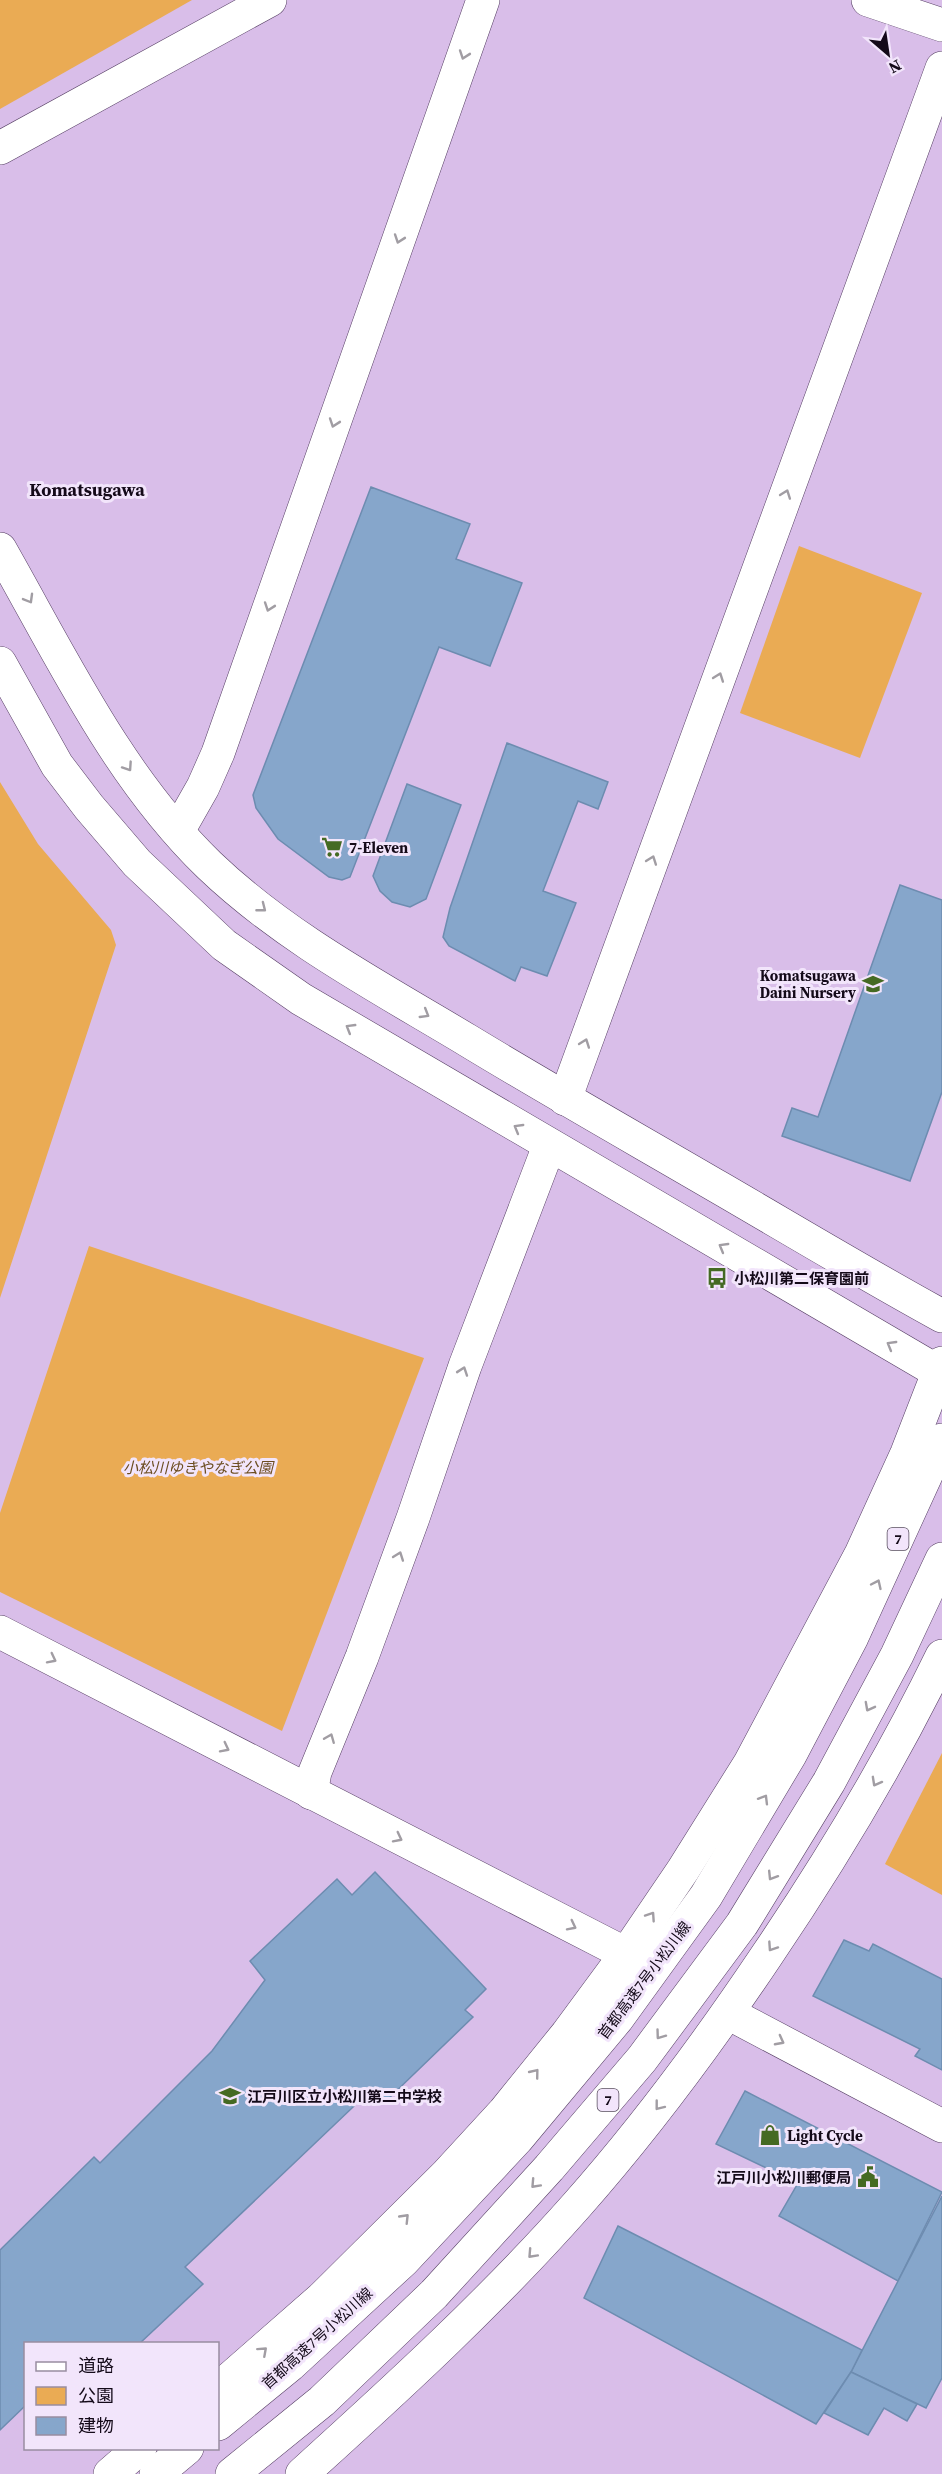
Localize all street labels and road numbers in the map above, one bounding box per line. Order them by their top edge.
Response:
road number: 7 [888,1528,908,1550]
street label: 首都高速7号小松川線 [593,1917,695,2043]
road number: 7 [598,2089,618,2111]
street label: 首都高速7号小松川線 [257,2283,377,2393]

